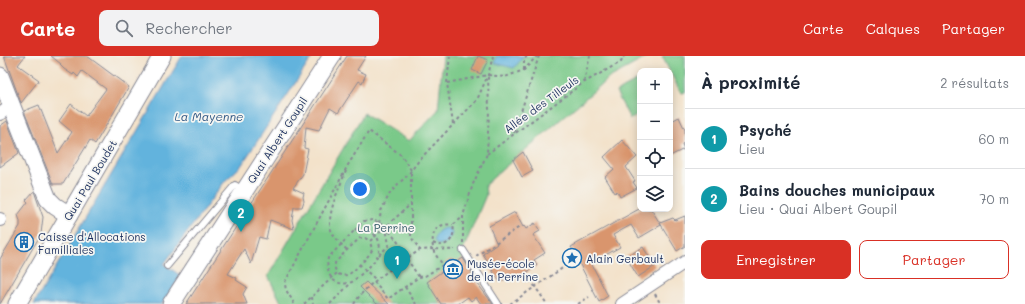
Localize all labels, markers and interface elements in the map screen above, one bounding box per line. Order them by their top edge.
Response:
search box [99,10,379,46]
text: Carte [20,16,75,41]
icon: search [113,17,135,39]
text: Rechercher [145,18,233,38]
text: Carte [803,19,844,38]
text: Calques [866,19,920,38]
text: Partager [942,19,1005,38]
map controls [637,68,673,212]
button: + [637,68,673,104]
text: À proximité [701,71,800,93]
street label: Allée des Tilleuls [501,72,581,136]
text: 2 résultats [940,74,1009,91]
street label: Quai Albert Goupil [243,94,311,186]
button: − [637,104,673,140]
water label: La Mayenne [174,108,244,124]
text: Psyché [739,120,792,140]
text: 1 [711,130,717,147]
text: 60 m [979,130,1009,147]
street label: Quai Paul Boudet [60,136,120,223]
button: locate [637,140,673,176]
text: Lieu [739,140,765,157]
button: layers [637,176,673,212]
your location [350,179,370,199]
text: Bains douches municipaux [739,180,935,200]
text: 2 [710,190,718,207]
text: 70 m [979,190,1009,207]
pin: 2 [228,199,254,232]
text: Lieu · Quai Albert Goupil [739,200,897,217]
park label: La Perrine [357,220,415,235]
place label: Caisse d'Allocations Familliales [38,229,146,257]
building icon: Caisse d'Allocations Familliales [13,231,35,253]
button: Enregistrer [701,240,851,279]
button: Partager [859,240,1009,279]
pin: 1 [384,246,410,279]
place icon: Alain Gerbault [561,247,583,269]
place label: Alain Gerbault [586,251,664,266]
place label: Musée-école de la Perrine [467,256,538,284]
museum icon: Musée-école de la Perrine [442,258,464,280]

